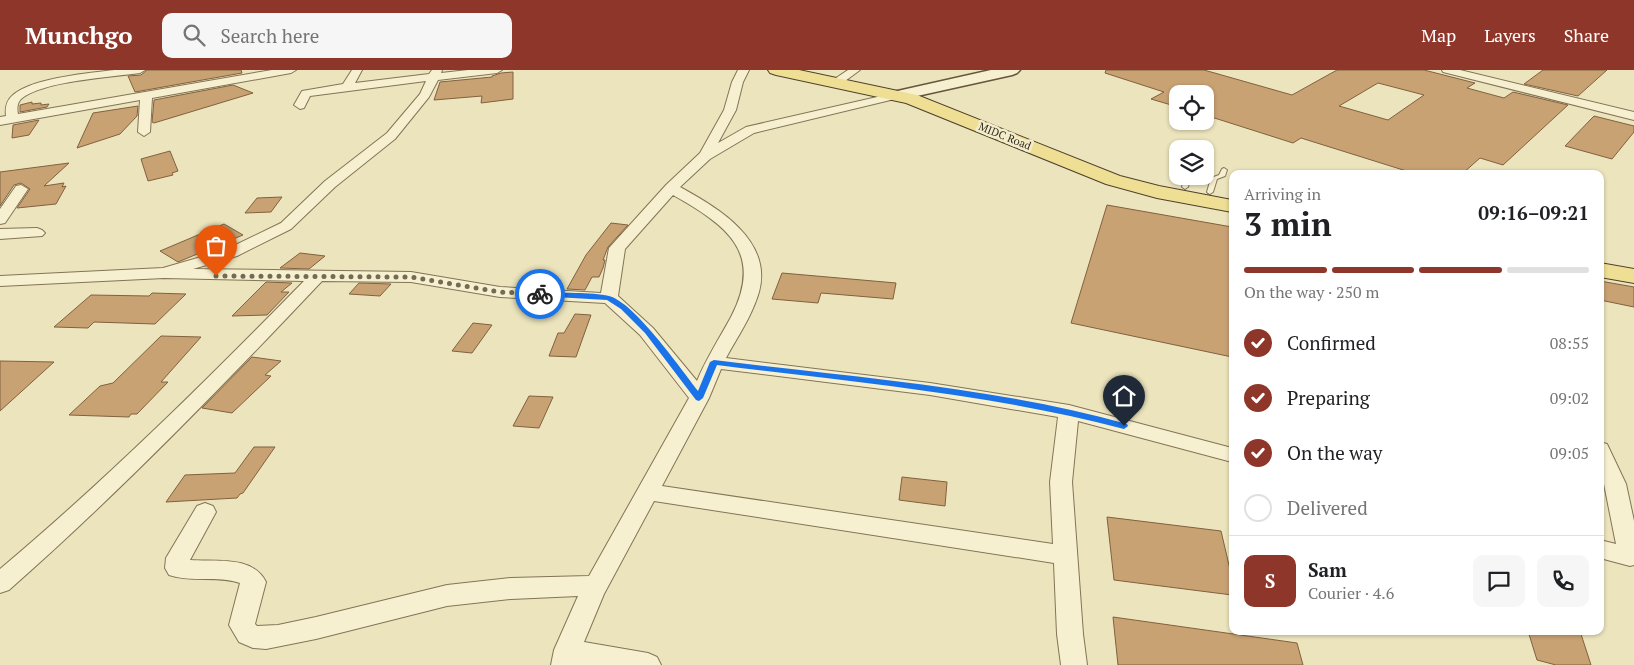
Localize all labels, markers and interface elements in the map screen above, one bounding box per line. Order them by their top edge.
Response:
search box [162,13,512,58]
text: Munchgo [25,19,132,51]
icon: search [180,21,208,49]
text: Search here [220,23,319,48]
text: Map [1421,23,1456,47]
text: Layers [1484,23,1536,47]
text: Share [1564,23,1609,47]
map controls [1169,85,1214,185]
button: locate [1169,85,1214,130]
street label: MIDC Road [977,119,1033,153]
button: layers [1169,140,1214,185]
text: Arriving in [1244,183,1321,205]
text: 09:16–09:21 [1478,200,1589,225]
text: 3 min [1244,203,1332,245]
pin [195,225,237,276]
icon: bag [202,232,230,260]
courier [515,269,565,319]
icon: bike [526,280,554,308]
text: On the way · 250 m [1244,281,1379,303]
icon: check [1244,329,1272,357]
text: Confirmed [1287,330,1376,355]
text: 08:55 [1550,332,1589,354]
pin [1103,375,1145,426]
icon: home [1110,382,1138,410]
icon: check [1244,384,1272,412]
text: Preparing [1287,385,1370,410]
text: 09:02 [1550,387,1589,409]
icon: check [1244,439,1272,467]
text: On the way [1287,440,1382,465]
text: 09:05 [1550,442,1589,464]
text: Delivered [1287,495,1368,520]
button: chat [1473,555,1525,607]
button: phone [1537,555,1589,607]
text: Sam [1308,557,1347,582]
text: S [1265,568,1275,593]
text: Courier · 4.6 [1308,582,1394,604]

